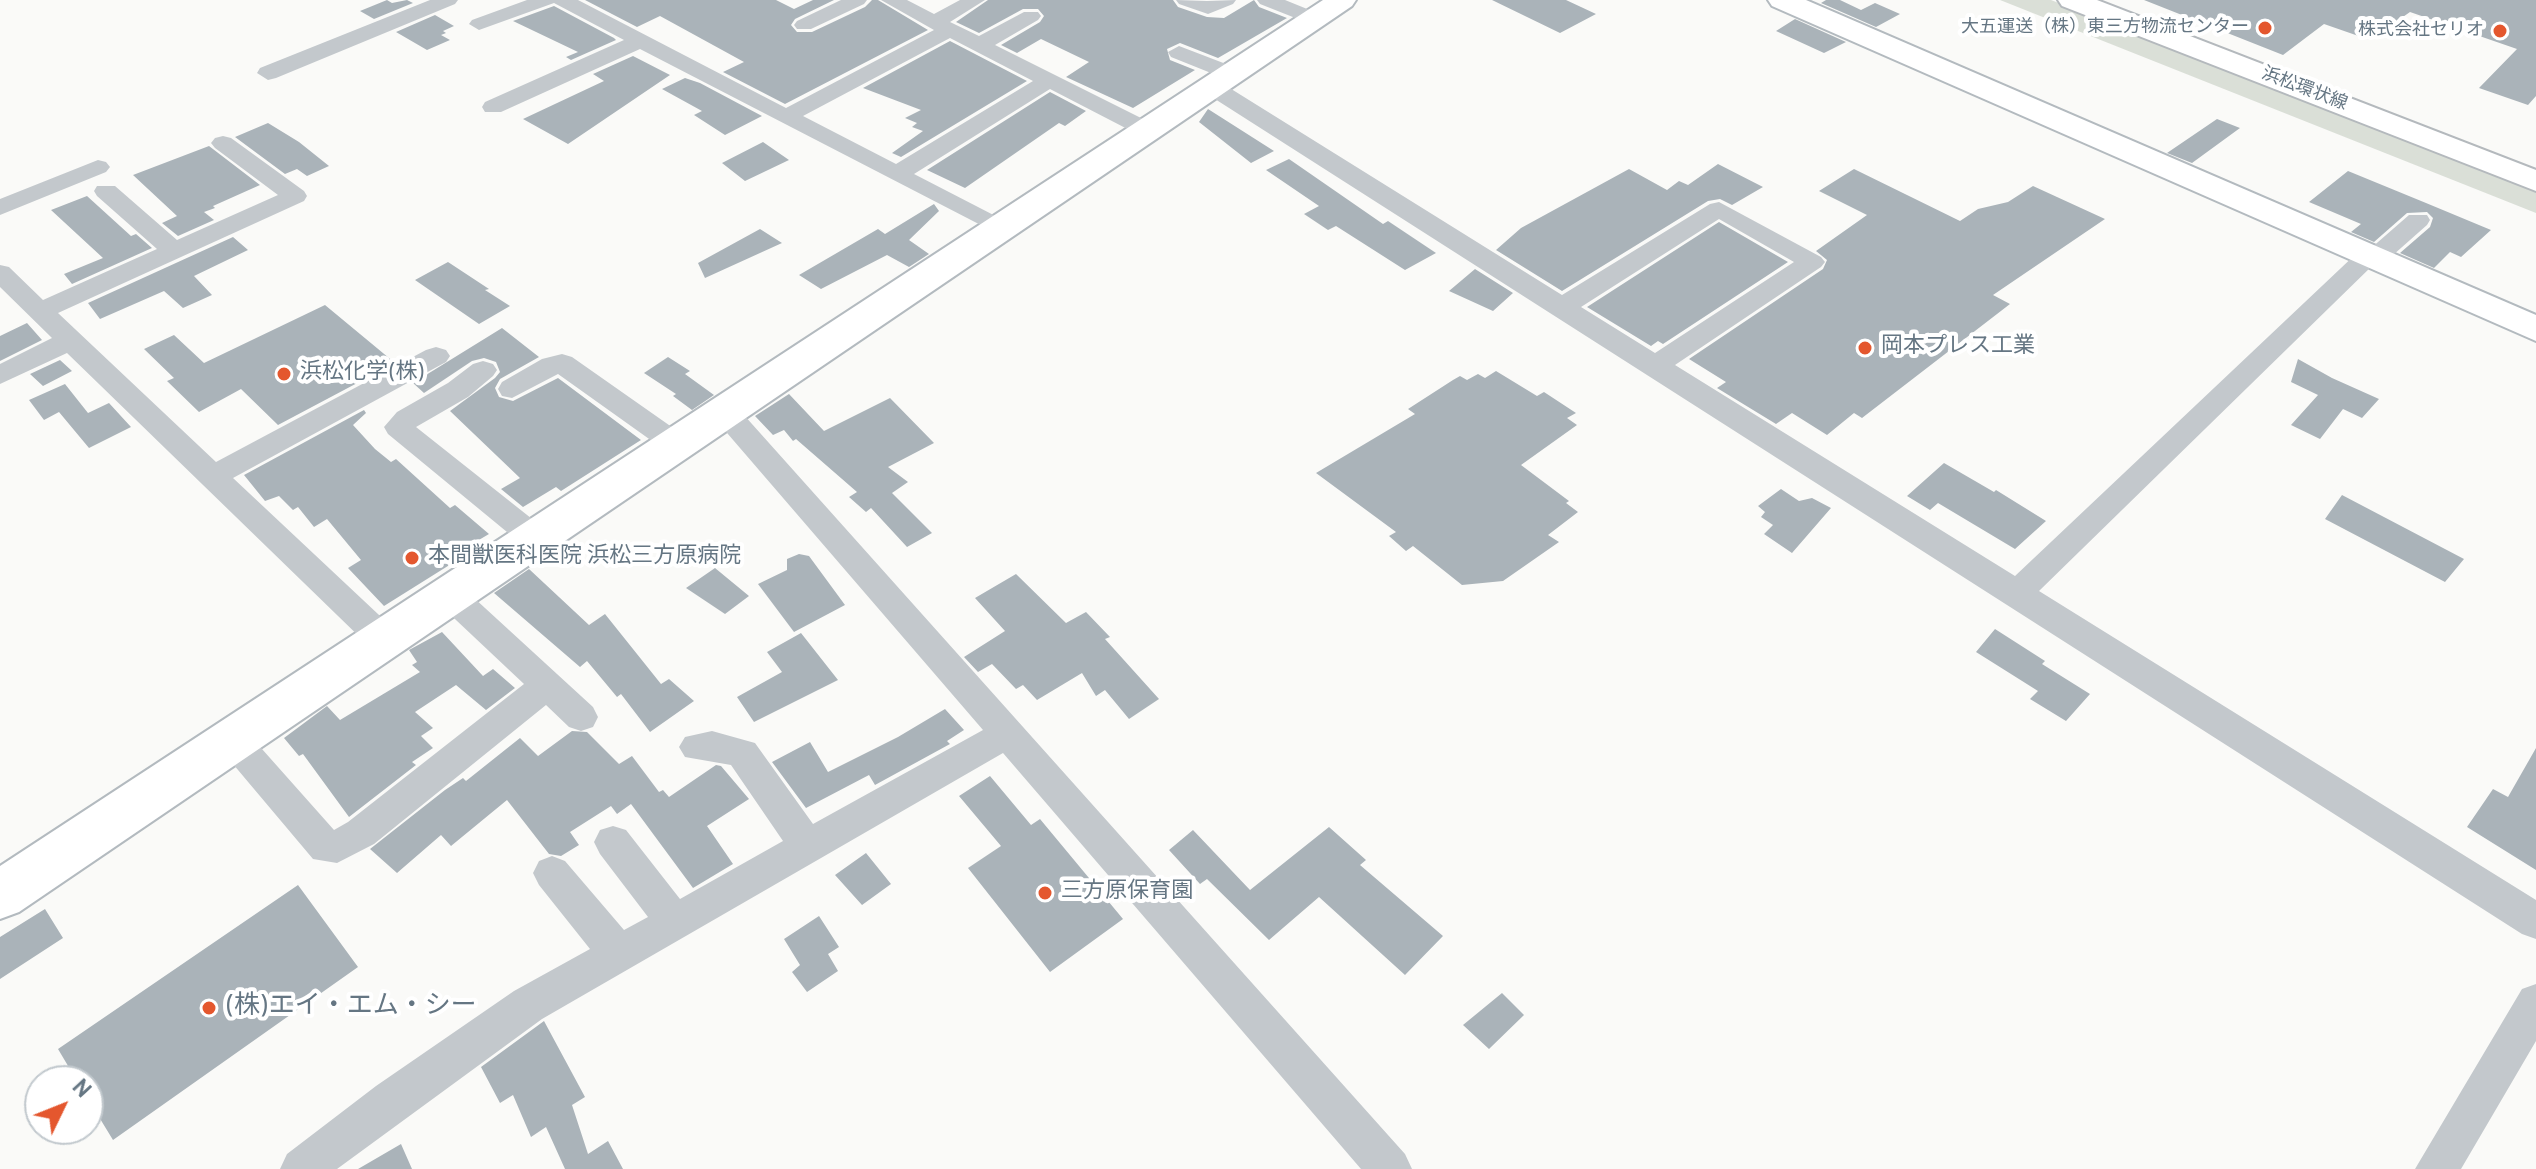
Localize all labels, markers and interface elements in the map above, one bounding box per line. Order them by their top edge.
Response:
place label: 大五運送（株）東三方物流センター [1961,17,2249,39]
marker: 大五運送（株）東三方物流センター [2256,19,2274,37]
place label: 株式会社セリオ [2358,20,2484,42]
marker: 株式会社セリオ [2491,22,2509,40]
street label: 浜松環状線 [2258,64,2350,116]
place label: 岡本プレス工業 [1881,335,2035,361]
marker: 岡本プレス工業 [1856,339,1874,357]
place label: 浜松化学(株) [300,361,425,387]
marker: 浜松化学(株) [275,365,293,383]
place label: 本間獣医科医院 浜松三方原病院 [428,545,741,571]
marker: 本間獣医科医院 浜松三方原病院 [403,549,421,567]
place label: 三方原保育園 [1061,880,1193,906]
marker: 三方原保育園 [1036,884,1054,902]
place label: (株)エイ・エム・シー [225,992,477,1024]
marker: (株)エイ・エム・シー [200,999,218,1017]
north arrow [24,1065,104,1145]
text: N [65,1075,96,1105]

